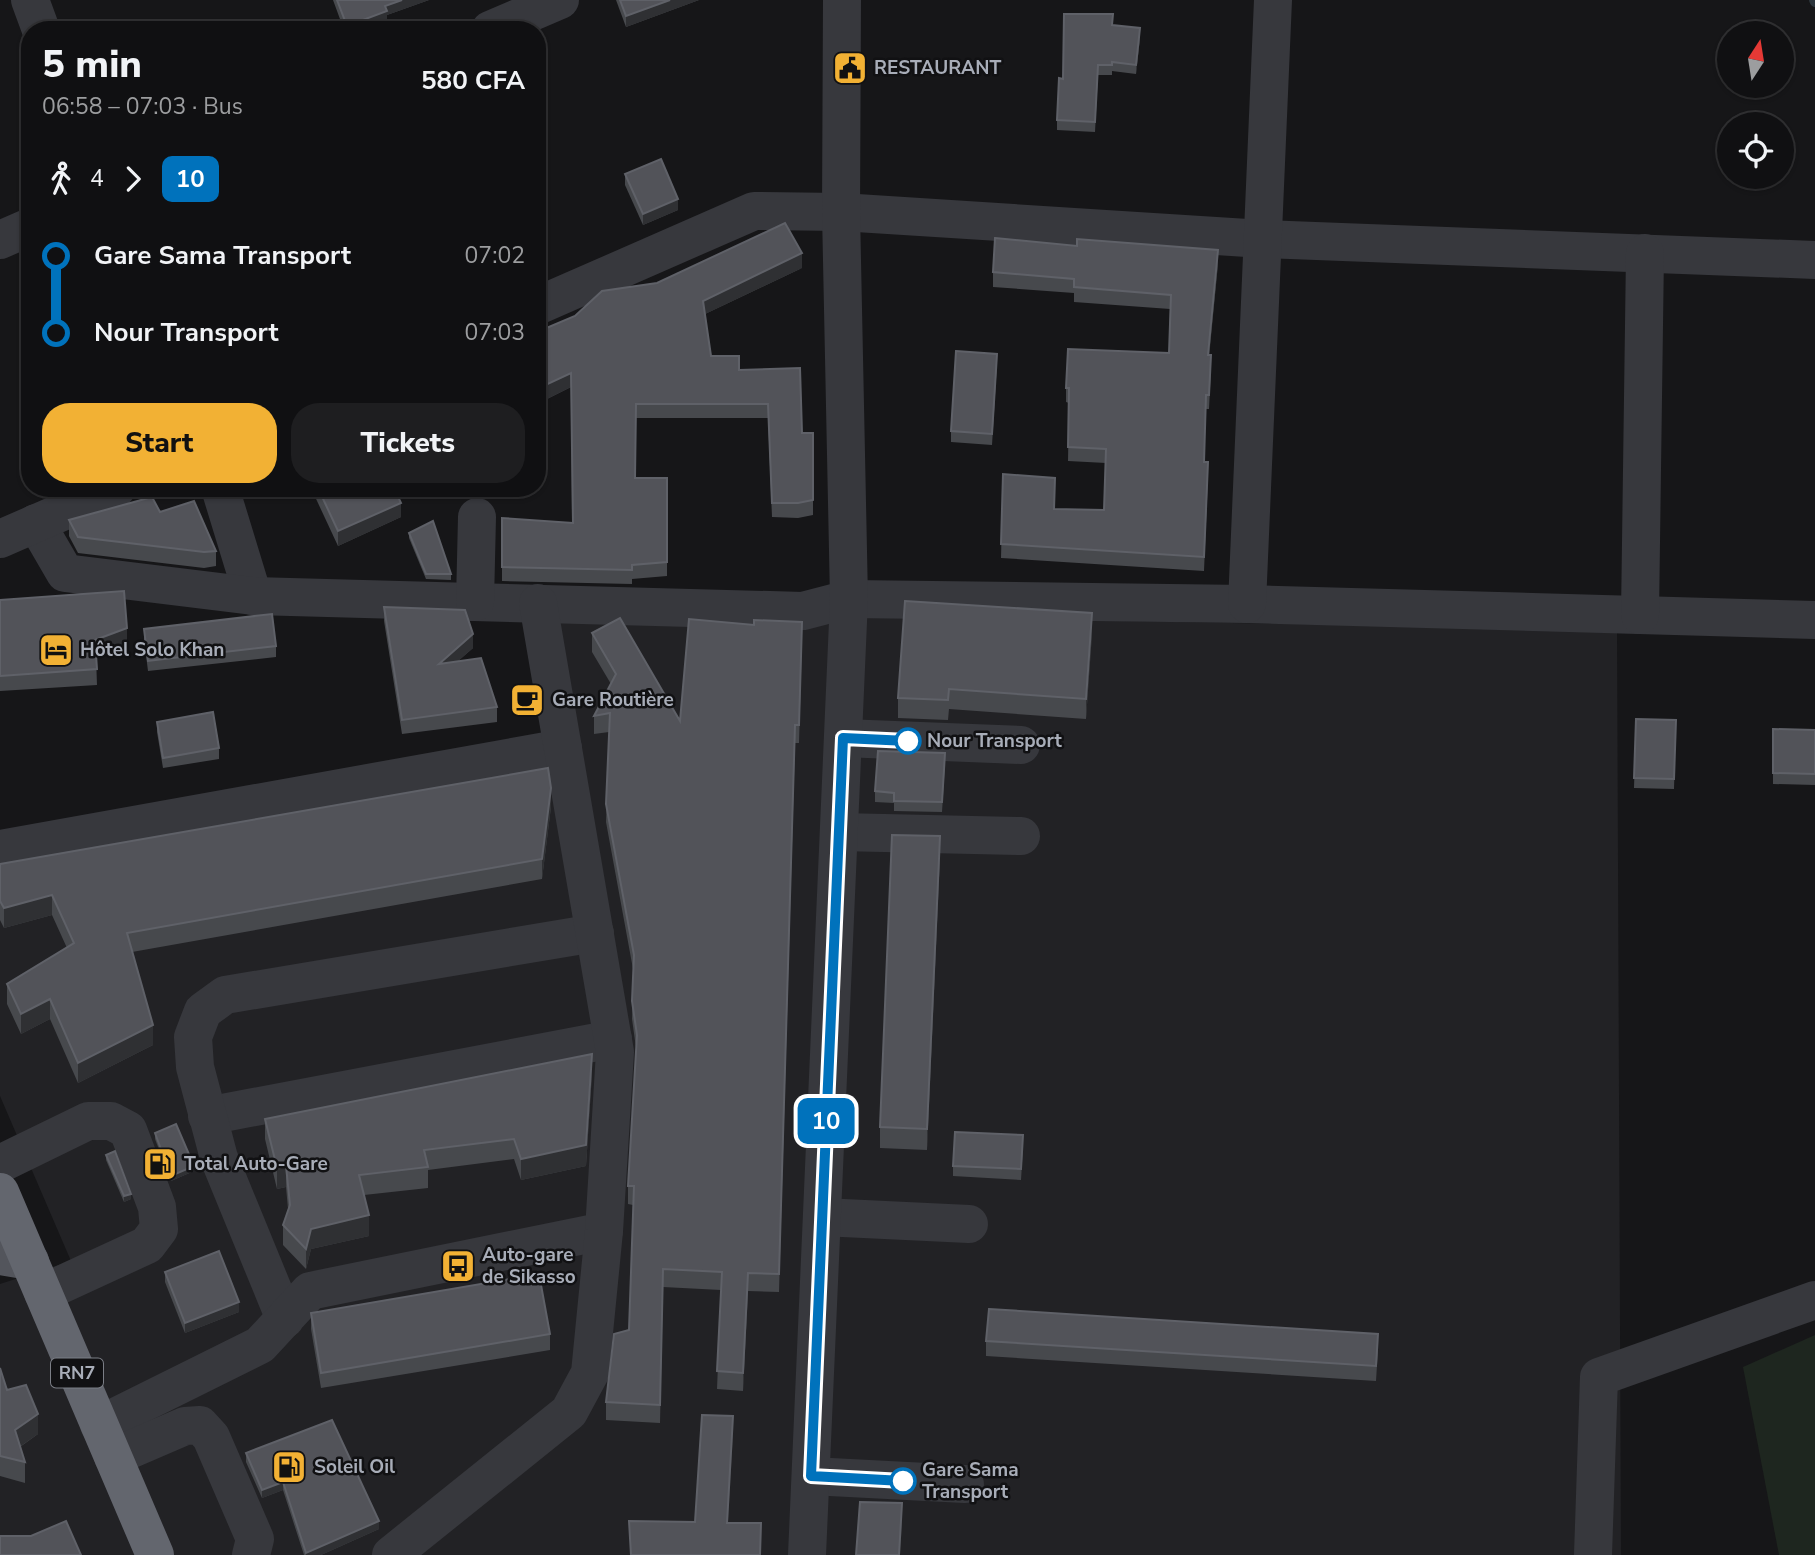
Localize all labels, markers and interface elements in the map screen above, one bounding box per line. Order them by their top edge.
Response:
north arrow [1717,21,1794,98]
map controls [1717,21,1794,189]
text: 5 min [42,39,142,90]
public building icon: RESTAURANT [831,49,869,87]
place label: RESTAURANT [874,55,1001,81]
text: 580 CFA [421,63,525,98]
text: 06:58 – 07:03 · Bus [42,91,243,122]
button: locate [1717,112,1794,189]
icon: walk [42,160,80,198]
icon: forward [114,160,152,198]
text: 4 [90,163,104,194]
text: 10 [176,163,205,195]
text: Gare Sama Transport [94,238,351,273]
text: 07:02 [465,240,525,271]
text: Nour Transport [94,315,278,350]
text: 07:03 [465,317,525,348]
button: Start [42,403,277,483]
button: Tickets [291,403,525,483]
hotel icon: Hôtel Solo Khan [37,631,75,669]
place label: Hôtel Solo Khan [80,637,224,663]
cafe icon: Gare Routière [508,681,546,719]
place label: Gare Routière [552,687,674,713]
marker: Nour Transport [895,728,921,754]
place label: Nour Transport [927,728,1063,754]
line badge: 10 [794,1098,858,1144]
text: 10 [812,1105,840,1137]
fuel station icon: Total Auto-Gare [141,1145,179,1183]
place label: Total Auto-Gare [184,1151,328,1177]
place label: Auto-gare de Sikasso [482,1242,576,1290]
bus stop icon: Auto-gare de Sikasso [439,1247,477,1285]
road number: RN7 [51,1358,103,1388]
fuel station icon: Soleil Oil [270,1448,308,1486]
place label: Soleil Oil [314,1454,395,1480]
place label: Gare Sama Transport [922,1457,1019,1505]
marker: Gare Sama Transport [890,1468,916,1494]

